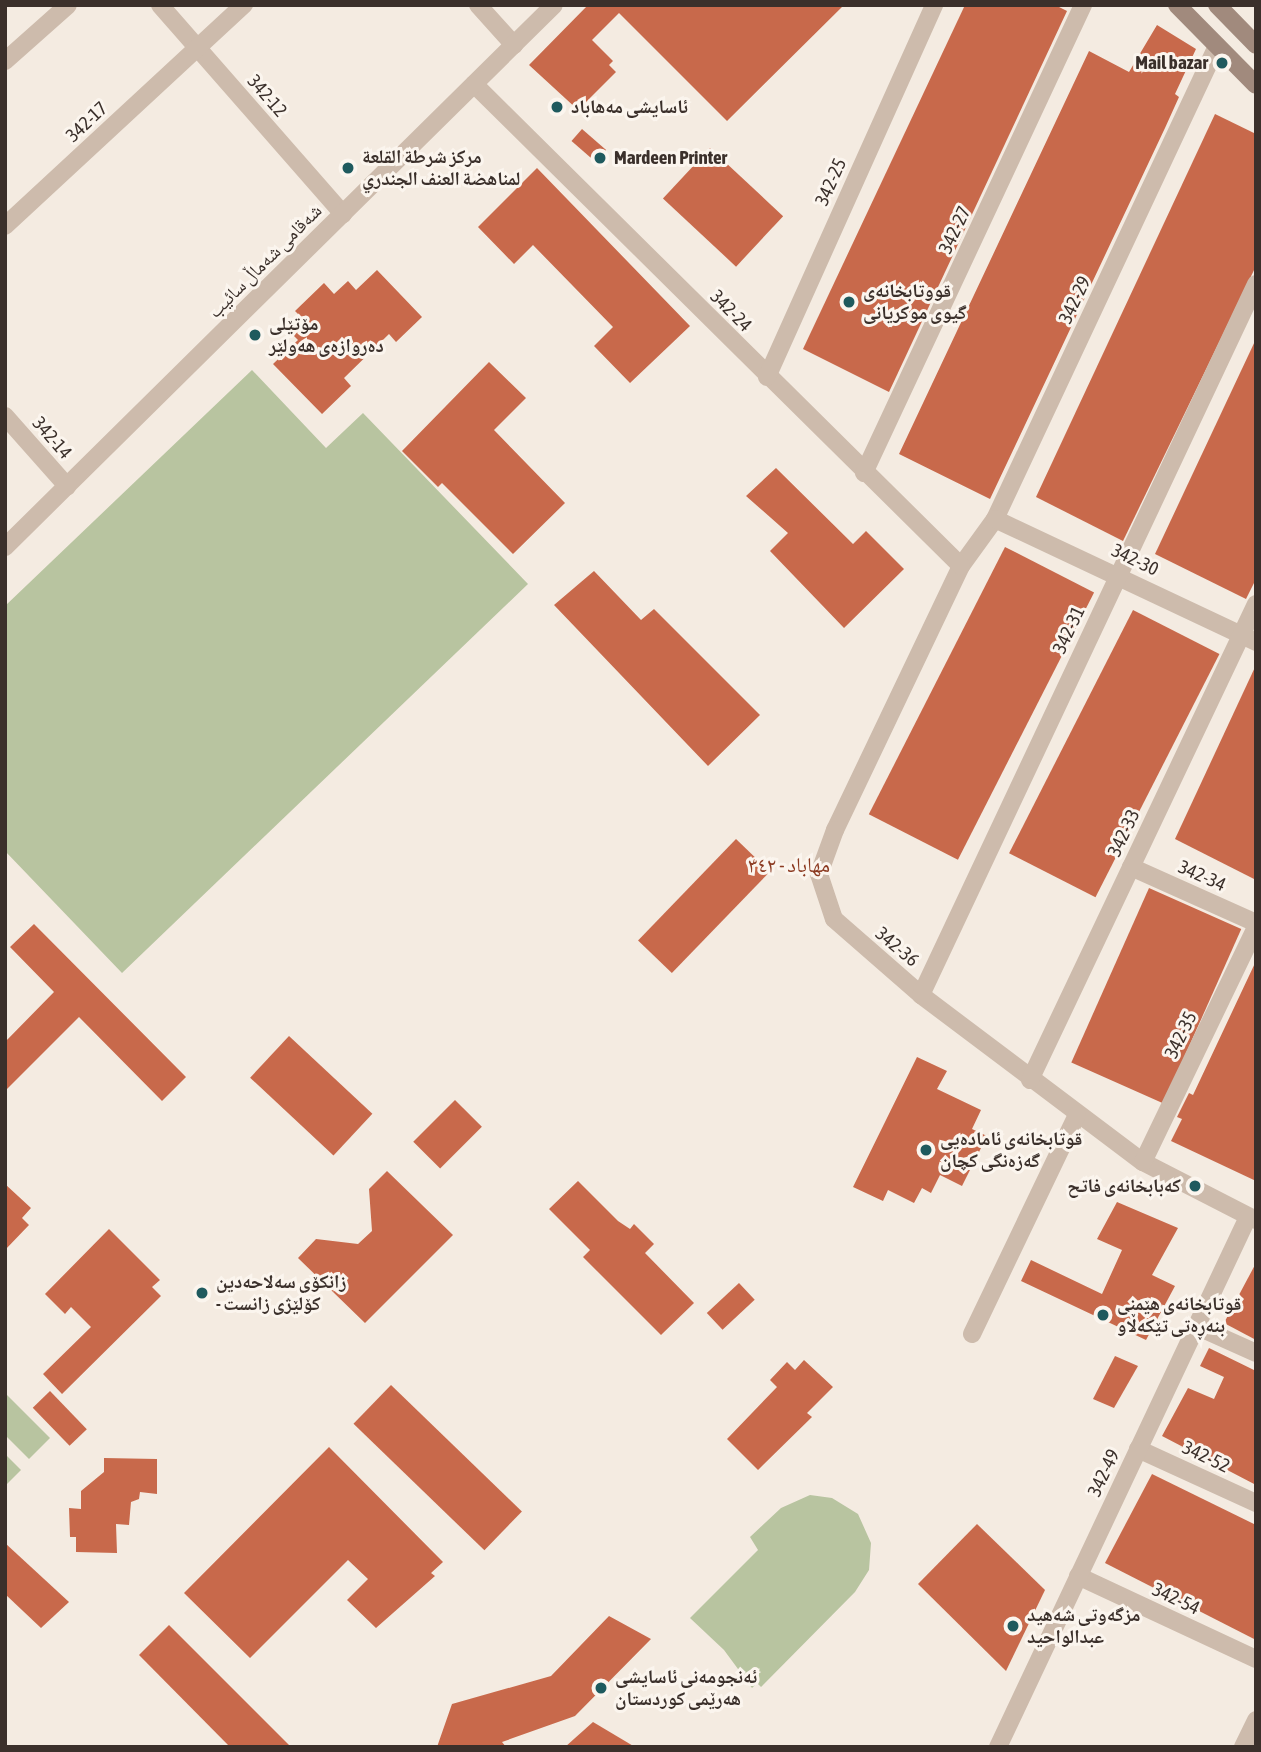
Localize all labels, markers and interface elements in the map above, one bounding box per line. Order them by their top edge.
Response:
place label: Mail bazar [1135,52,1208,74]
marker: Mail bazar [1214,55,1230,71]
street label: 342-12 [243,70,291,122]
place label: ئاسایشی مەهاباد [571,96,688,118]
street label: 342-17 [62,97,112,147]
marker: ئاسایشی مەهاباد [549,99,565,115]
place label: مركز شرطة القلعة لمناهضة العنف الجندري [362,146,520,190]
place label: Mardeen Printer [614,147,727,169]
marker: Mardeen Printer [592,150,608,166]
street label: 342-25 [811,155,851,209]
marker: مركز شرطة القلعة لمناهضة العنف الجندري [340,160,356,176]
street label: شەقامی شەماڵ سائیب [203,199,327,323]
street label: 342-27 [934,203,976,257]
street label: 342-29 [1054,273,1096,327]
place label: قووتابخانەی گيوی موكريانی [863,280,967,324]
street label: 342-24 [705,285,757,337]
marker: قووتابخانەی گيوی موكريانی [841,294,857,310]
place label: مۆتێلی دەروازەی هەولێر [269,313,384,357]
marker: مۆتێلی دەروازەی هەولێر [247,327,263,343]
street label: 342-14 [28,412,76,464]
street label: 342-30 [1108,539,1162,581]
street label: 342-31 [1048,603,1090,657]
street label: 342-33 [1103,806,1145,860]
district label: مهاباد - ٣٤٢ [748,851,830,877]
street label: 342-34 [1175,856,1229,896]
street label: 342-36 [871,922,923,972]
street label: 342-35 [1160,1008,1202,1062]
place label: قوتابخانەی ئامادەیی گەزەنگی کچان [940,1128,1082,1172]
marker: قوتابخانەی ئامادەیی گەزەنگی کچان [918,1142,934,1158]
place label: كەبابخانەی فاتح [1067,1175,1181,1197]
marker: كەبابخانەی فاتح [1187,1178,1203,1194]
place label: زانکۆی سەلاحەدین - کۆلێژی زانست [216,1271,346,1315]
marker: زانکۆی سەلاحەدین - کۆلێژی زانست [194,1285,210,1301]
place label: قوتابخانەی هێمنی بنەڕەتی تێکەڵاو [1117,1293,1241,1337]
marker: قوتابخانەی هێمنی بنەڕەتی تێکەڵاو [1095,1307,1111,1323]
street label: 342-52 [1179,1436,1233,1478]
street label: 342-49 [1083,1446,1125,1500]
street label: 342-54 [1149,1578,1203,1620]
place label: مزگه‌وتی شه‌هید عبدالواحید [1027,1604,1140,1648]
marker: مزگه‌وتی شه‌هید عبدالواحید [1005,1618,1021,1634]
place label: ئەنجومەنی ئاسایشی هەرێمی کوردستان [615,1666,757,1710]
marker: ئەنجومەنی ئاسایشی هەرێمی کوردستان [593,1680,609,1696]

